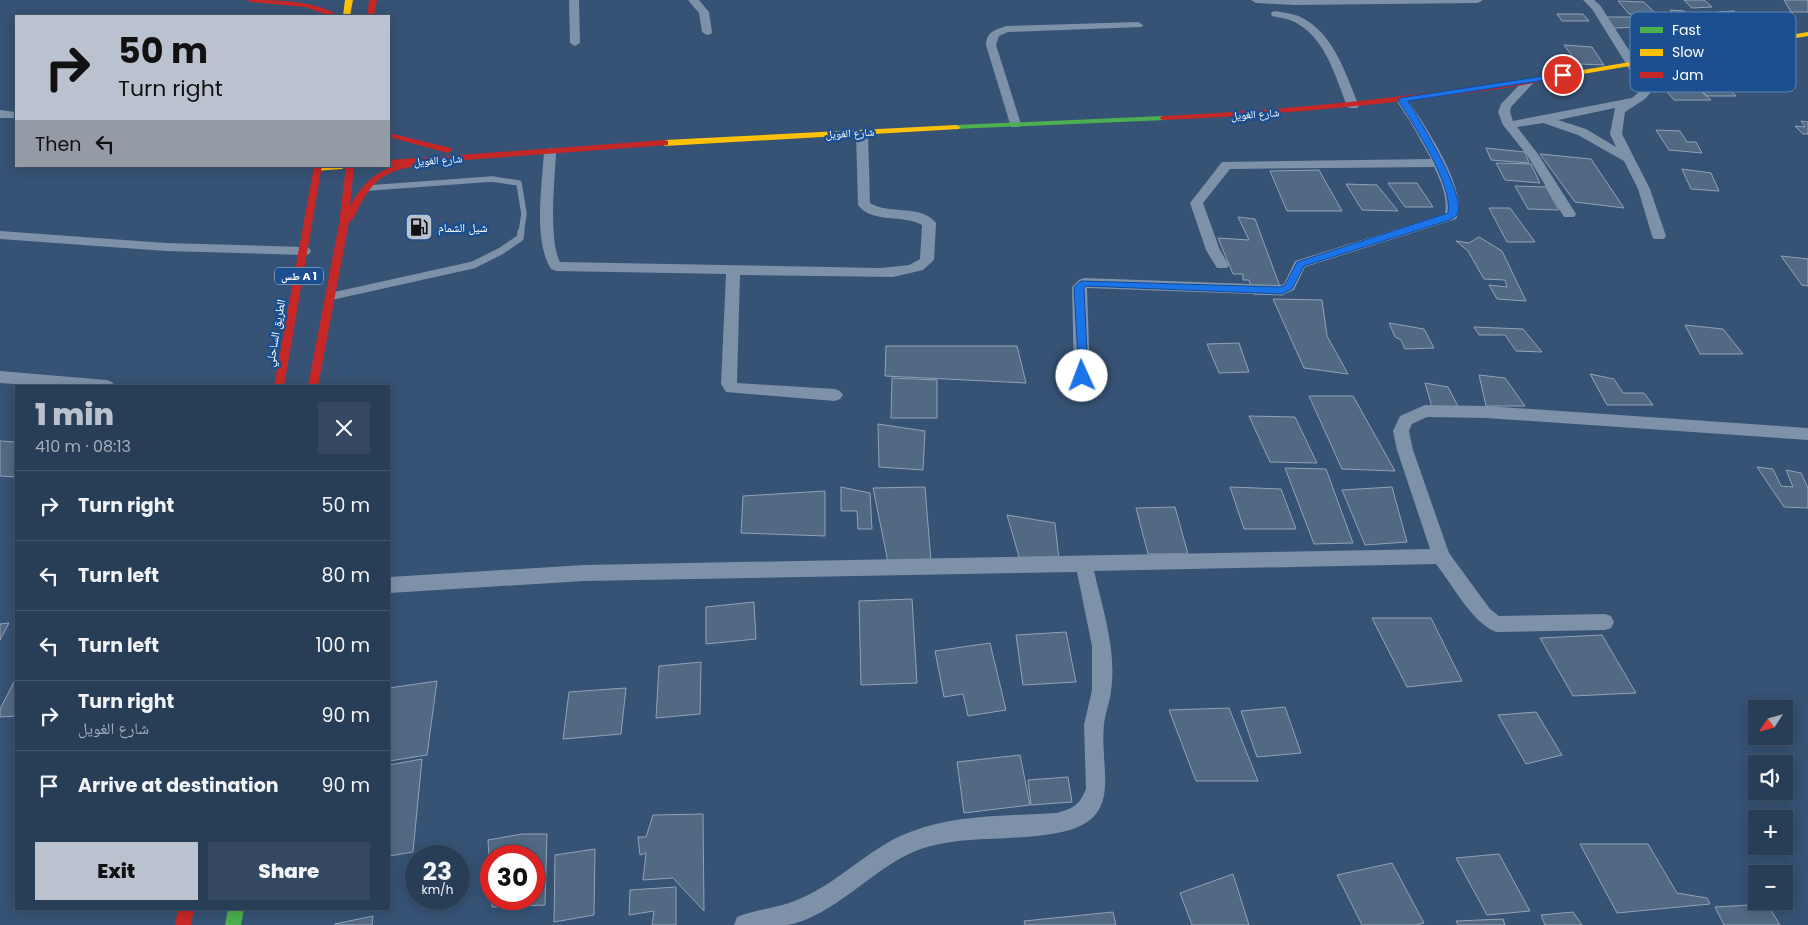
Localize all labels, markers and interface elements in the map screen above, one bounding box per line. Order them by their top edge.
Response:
legend [1630,12,1796,92]
text: Fast [1672,20,1701,40]
text: 50 m [118,26,208,75]
icon: right [35,35,100,100]
text: Slow [1672,42,1705,62]
pin [1542,54,1584,96]
icon: arrive [1549,61,1577,89]
text: Jam [1672,65,1703,85]
text: Turn right [118,73,223,104]
street label: شارع الغويل [1230,104,1280,124]
street label: شارع الغويل [825,124,875,142]
icon: left [91,130,119,158]
text: Then [35,131,81,158]
street label: شارع الغويل [413,150,463,170]
fuel station icon: شيل الشمام [404,212,434,242]
place label: شيل الشمام [438,219,488,236]
road number: طس A 1 [275,268,323,284]
street label: الطريق الساحلي [261,298,291,368]
position arrow [1055,349,1107,401]
text: 1 min [35,393,114,436]
button: close [318,402,370,454]
text: 410 m · 08:13 [35,435,131,458]
icon: right [35,492,63,520]
text: Turn right [78,492,174,519]
text: 50 m [321,492,370,519]
icon: left [35,562,63,590]
text: Turn left [78,562,159,589]
text: 80 m [321,562,370,589]
icon: left [35,632,63,660]
text: Turn left [78,632,159,659]
text: 100 m [315,632,370,659]
text: Turn right [78,688,174,715]
north arrow [1748,700,1792,745]
map controls [1748,700,1793,910]
icon: right [35,702,63,730]
text: 90 m [321,702,370,729]
text: شارع الغويل [78,717,149,740]
button: sound [1748,755,1793,800]
icon: arrive [35,772,63,800]
text: Arrive at destination [78,772,279,799]
text: 90 m [321,772,370,799]
button: + [1748,810,1793,855]
button: Exit [35,842,198,900]
button: Share [208,842,370,900]
speed limit sign: 30 [480,845,545,910]
text: 23 [423,854,452,889]
button: − [1748,865,1793,910]
text: km/h [422,881,453,898]

